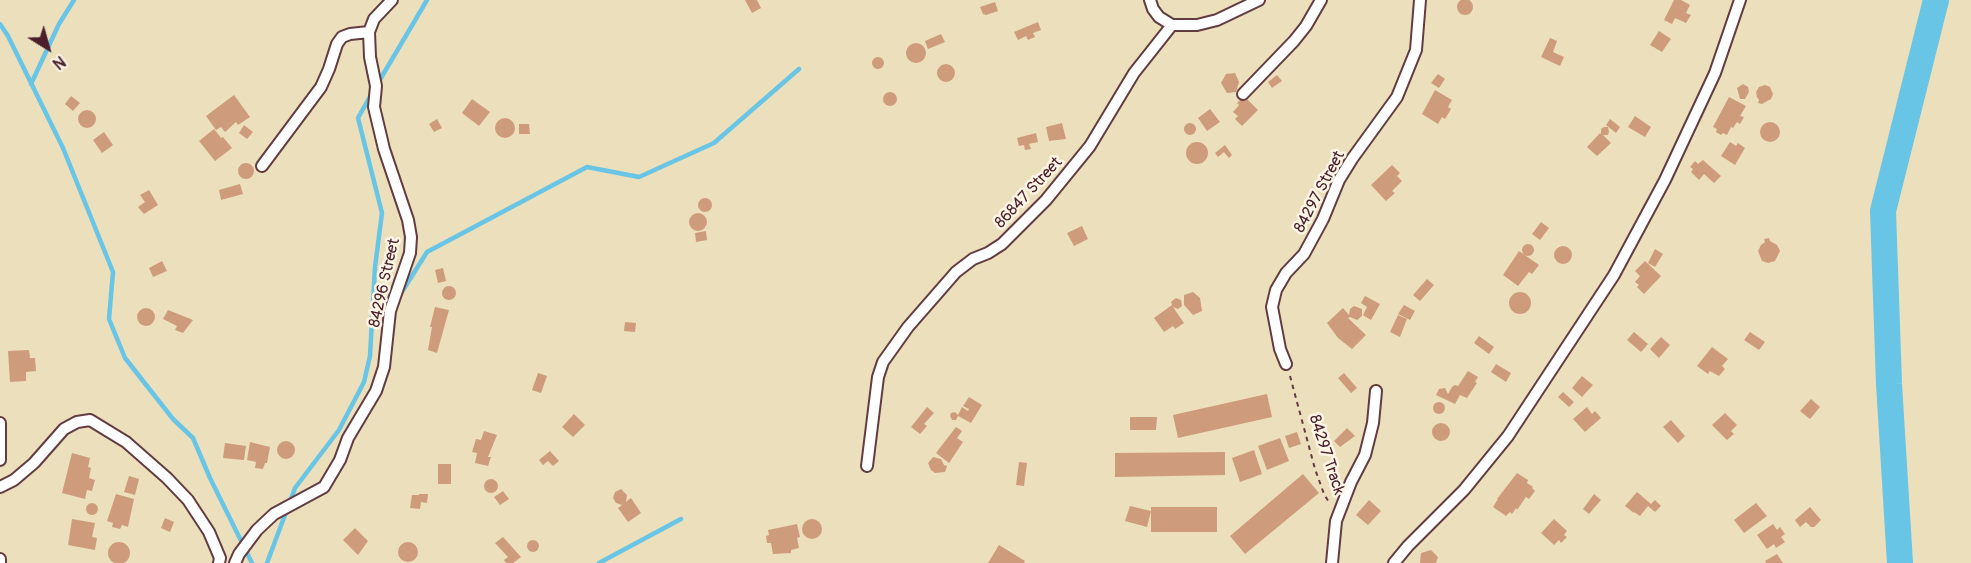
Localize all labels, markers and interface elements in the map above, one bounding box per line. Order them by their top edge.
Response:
north arrow [18,18,78,78]
text: N [48,51,69,74]
street label: 84297 Street [1290,148,1350,236]
street label: 86847 Street [991,154,1067,232]
street label: 84296 Street [365,237,405,329]
street label: 84297 Track [1304,413,1348,497]

